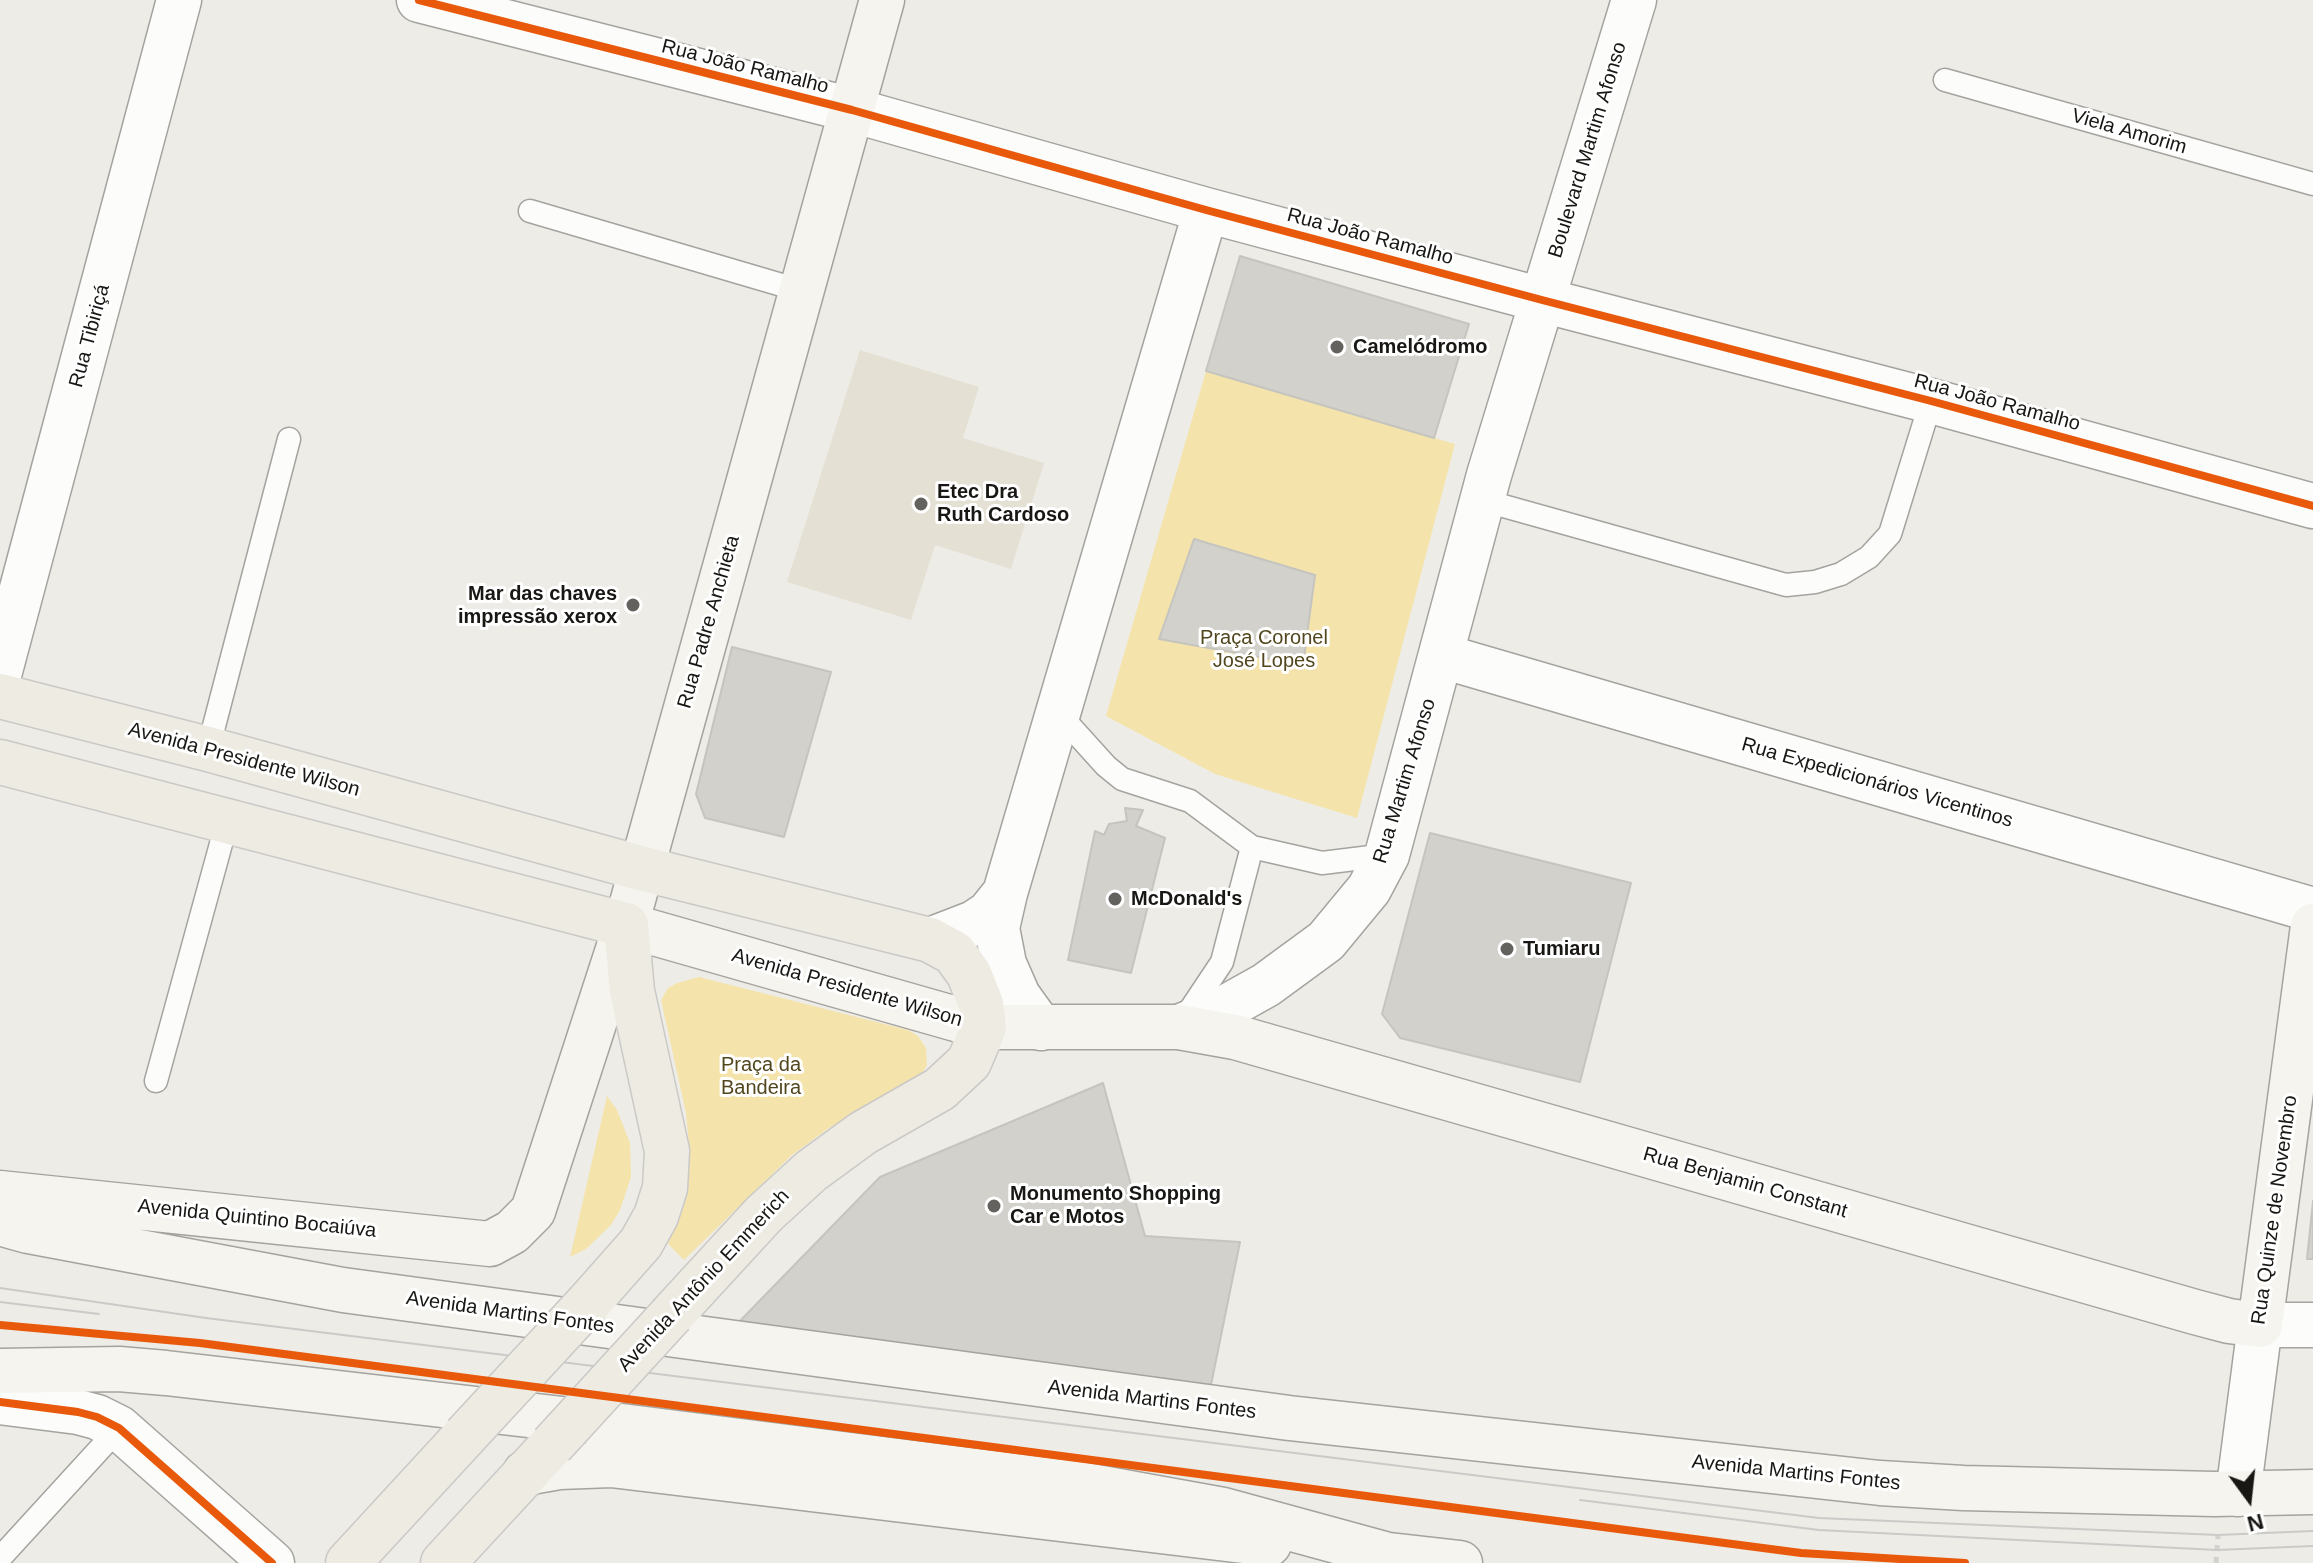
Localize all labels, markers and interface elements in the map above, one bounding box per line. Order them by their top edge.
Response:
street label: Rua João Ramalho [659,35,831,99]
street label: Boulevard Martim Afonso [1544,39,1632,261]
street label: Viela Amorim [2069,104,2189,160]
street label: Rua João Ramalho [1284,203,1456,271]
street label: Rua Tibiriçá [65,282,115,390]
place label: Camelódromo [1353,335,1487,359]
marker: Camelódromo [1328,338,1346,356]
street label: Rua João Ramalho [1911,369,2083,437]
place label: Etec Dra Ruth Cardoso [937,480,1069,527]
marker: Etec Dra Ruth Cardoso [912,495,930,513]
street label: Rua Padre Anchieta [673,533,745,711]
place label: Mar das chaves impressão xerox [458,582,617,629]
marker: Mar das chaves impressão xerox [624,596,642,614]
park label: Praça Coronel José Lopes [1200,626,1328,673]
street label: Rua Martim Afonso [1369,696,1441,866]
street label: Avenida Presidente Wilson [126,718,362,802]
street label: Rua Expedicionários Vicentinos [1739,733,2015,833]
place label: McDonald's [1131,887,1242,911]
marker: McDonald's [1106,890,1124,908]
place label: Tumiaru [1523,937,1600,961]
marker: Tumiaru [1498,940,1516,958]
street label: Avenida Presidente Wilson [729,944,965,1032]
park label: Praça da Bandeira [721,1053,801,1100]
street label: Rua Quinze de Novembro [2247,1094,2303,1326]
street label: Rua Benjamin Constant [1640,1142,1850,1224]
place label: Monumento Shopping Car e Motos [1010,1182,1221,1229]
street label: Avenida Antônio Emmerich [613,1185,795,1377]
street label: Avenida Quintino Bocaiúva [137,1195,377,1243]
marker: Monumento Shopping Car e Motos [985,1197,1003,1215]
street label: Avenida Martins Fontes [404,1287,616,1339]
street label: Avenida Martins Fontes [1046,1375,1258,1425]
street label: Avenida Martins Fontes [1690,1450,1902,1496]
north arrow [2209,1459,2289,1539]
text: N [2244,1509,2266,1537]

